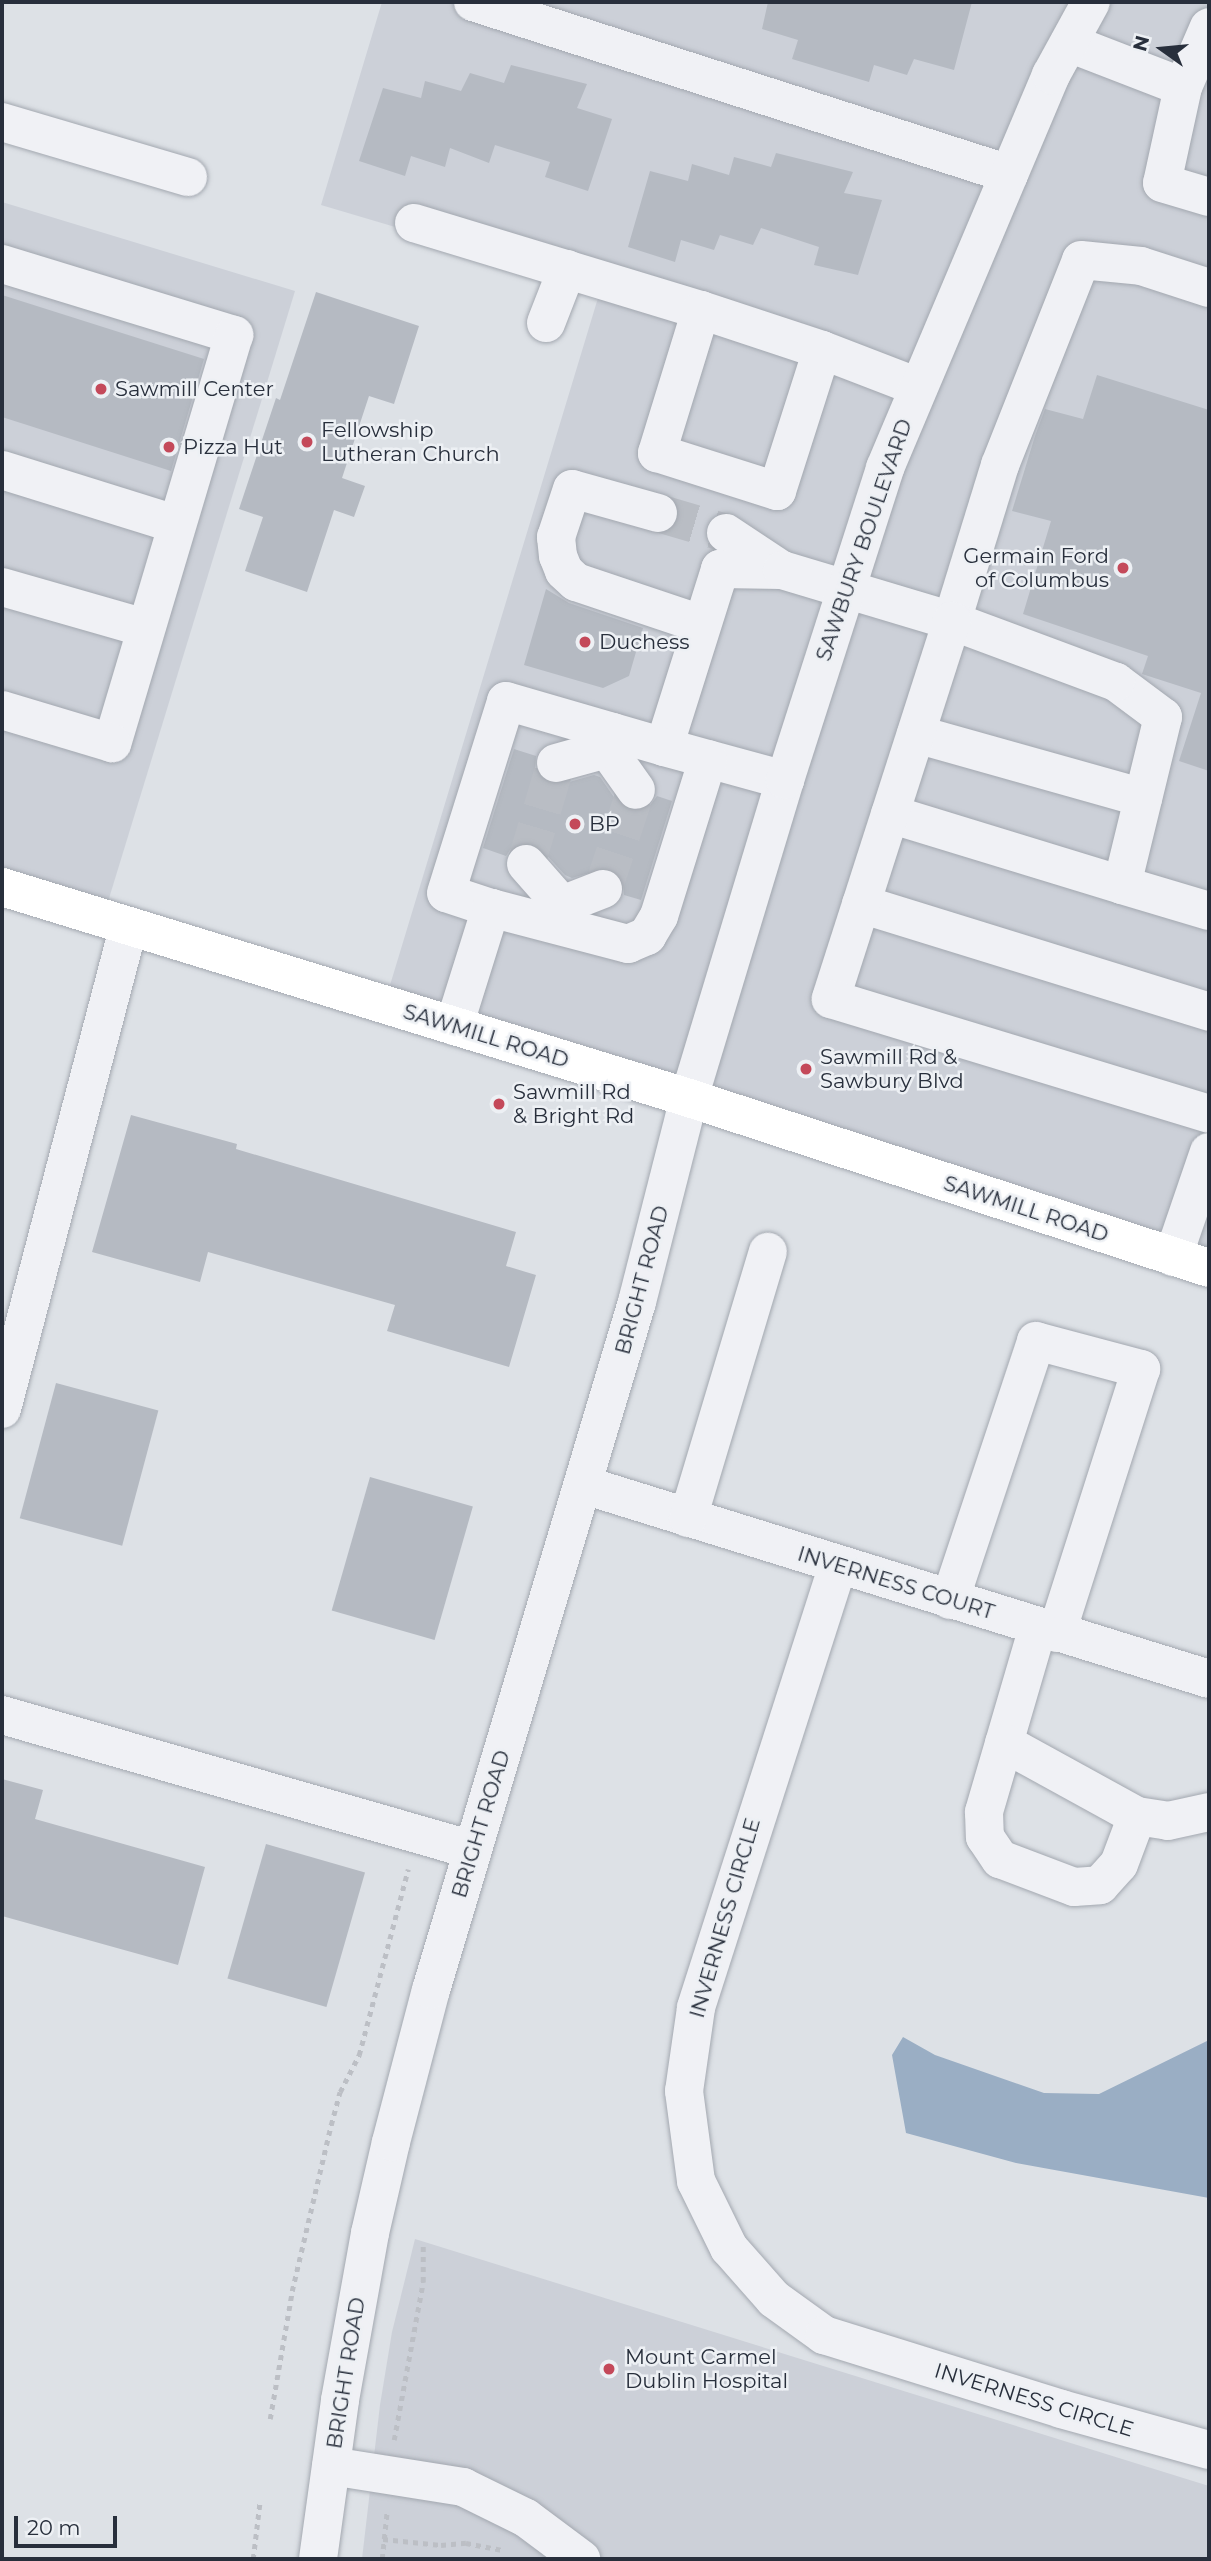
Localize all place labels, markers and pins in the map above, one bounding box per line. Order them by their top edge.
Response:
place label: Sawmill Center [115,376,274,402]
marker: Sawmill Center [93,381,109,397]
place label: Fellowship Lutheran Church [321,417,500,467]
place label: Pizza Hut [183,434,283,460]
marker: Fellowship Lutheran Church [299,434,315,450]
marker: Pizza Hut [161,439,177,455]
place label: Germain Ford of Columbus [963,543,1109,593]
marker: Germain Ford of Columbus [1115,560,1131,576]
place label: Duchess [599,629,689,655]
marker: Duchess [577,634,593,650]
place label: BP [589,811,620,837]
marker: BP [567,816,583,832]
place label: Sawmill Rd & Sawbury Blvd [820,1044,964,1094]
marker: Sawmill Rd & Sawbury Blvd [798,1061,814,1077]
place label: Sawmill Rd & Bright Rd [513,1079,634,1129]
marker: Sawmill Rd & Bright Rd [491,1096,507,1112]
place label: Mount Carmel Dublin Hospital [625,2344,788,2394]
marker: Mount Carmel Dublin Hospital [599,2359,619,2379]

